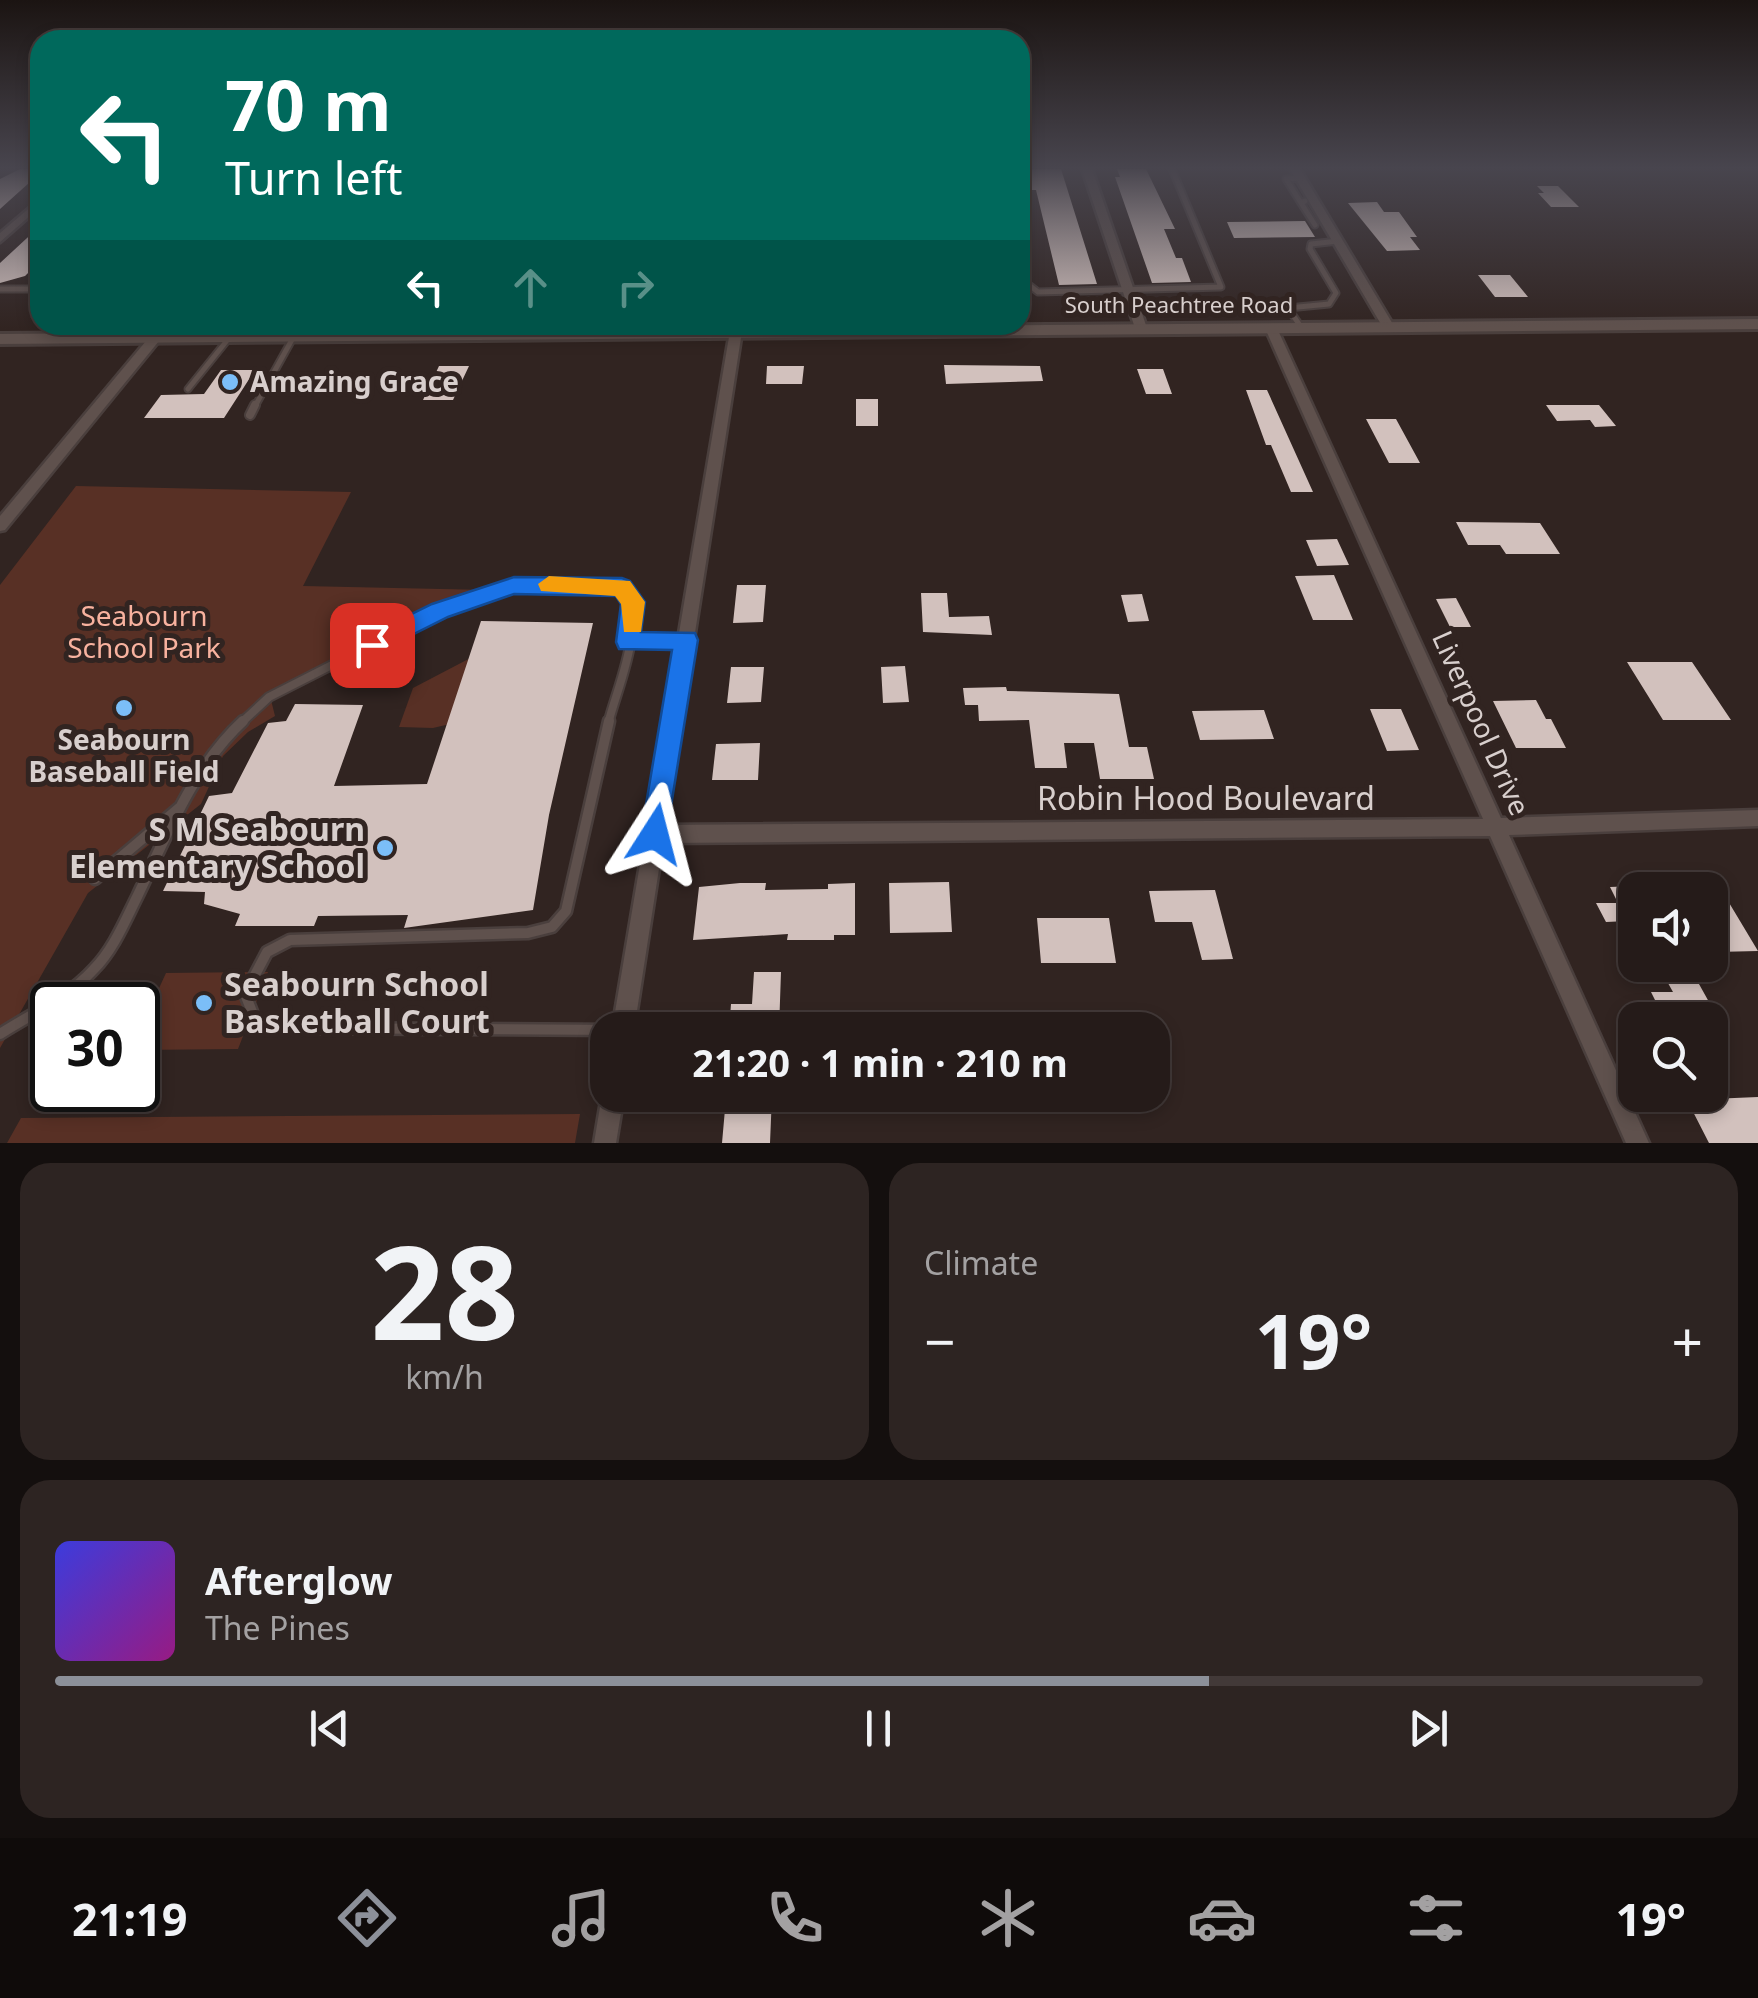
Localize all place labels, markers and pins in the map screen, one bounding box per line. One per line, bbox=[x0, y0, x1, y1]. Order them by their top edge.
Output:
place label: Amazing Grace bbox=[250, 362, 459, 400]
marker: Amazing Grace bbox=[219, 371, 241, 393]
pin bbox=[330, 603, 415, 688]
marker: Seabourn Baseball Field bbox=[113, 697, 135, 719]
place label: Seabourn Baseball Field bbox=[28, 720, 220, 790]
place label: S M Seabourn Elementary School bbox=[69, 807, 365, 887]
marker: S M Seabourn Elementary School bbox=[374, 837, 396, 859]
place label: Seabourn School Basketball Court bbox=[224, 962, 490, 1042]
marker: Seabourn School Basketball Court bbox=[193, 992, 215, 1014]

